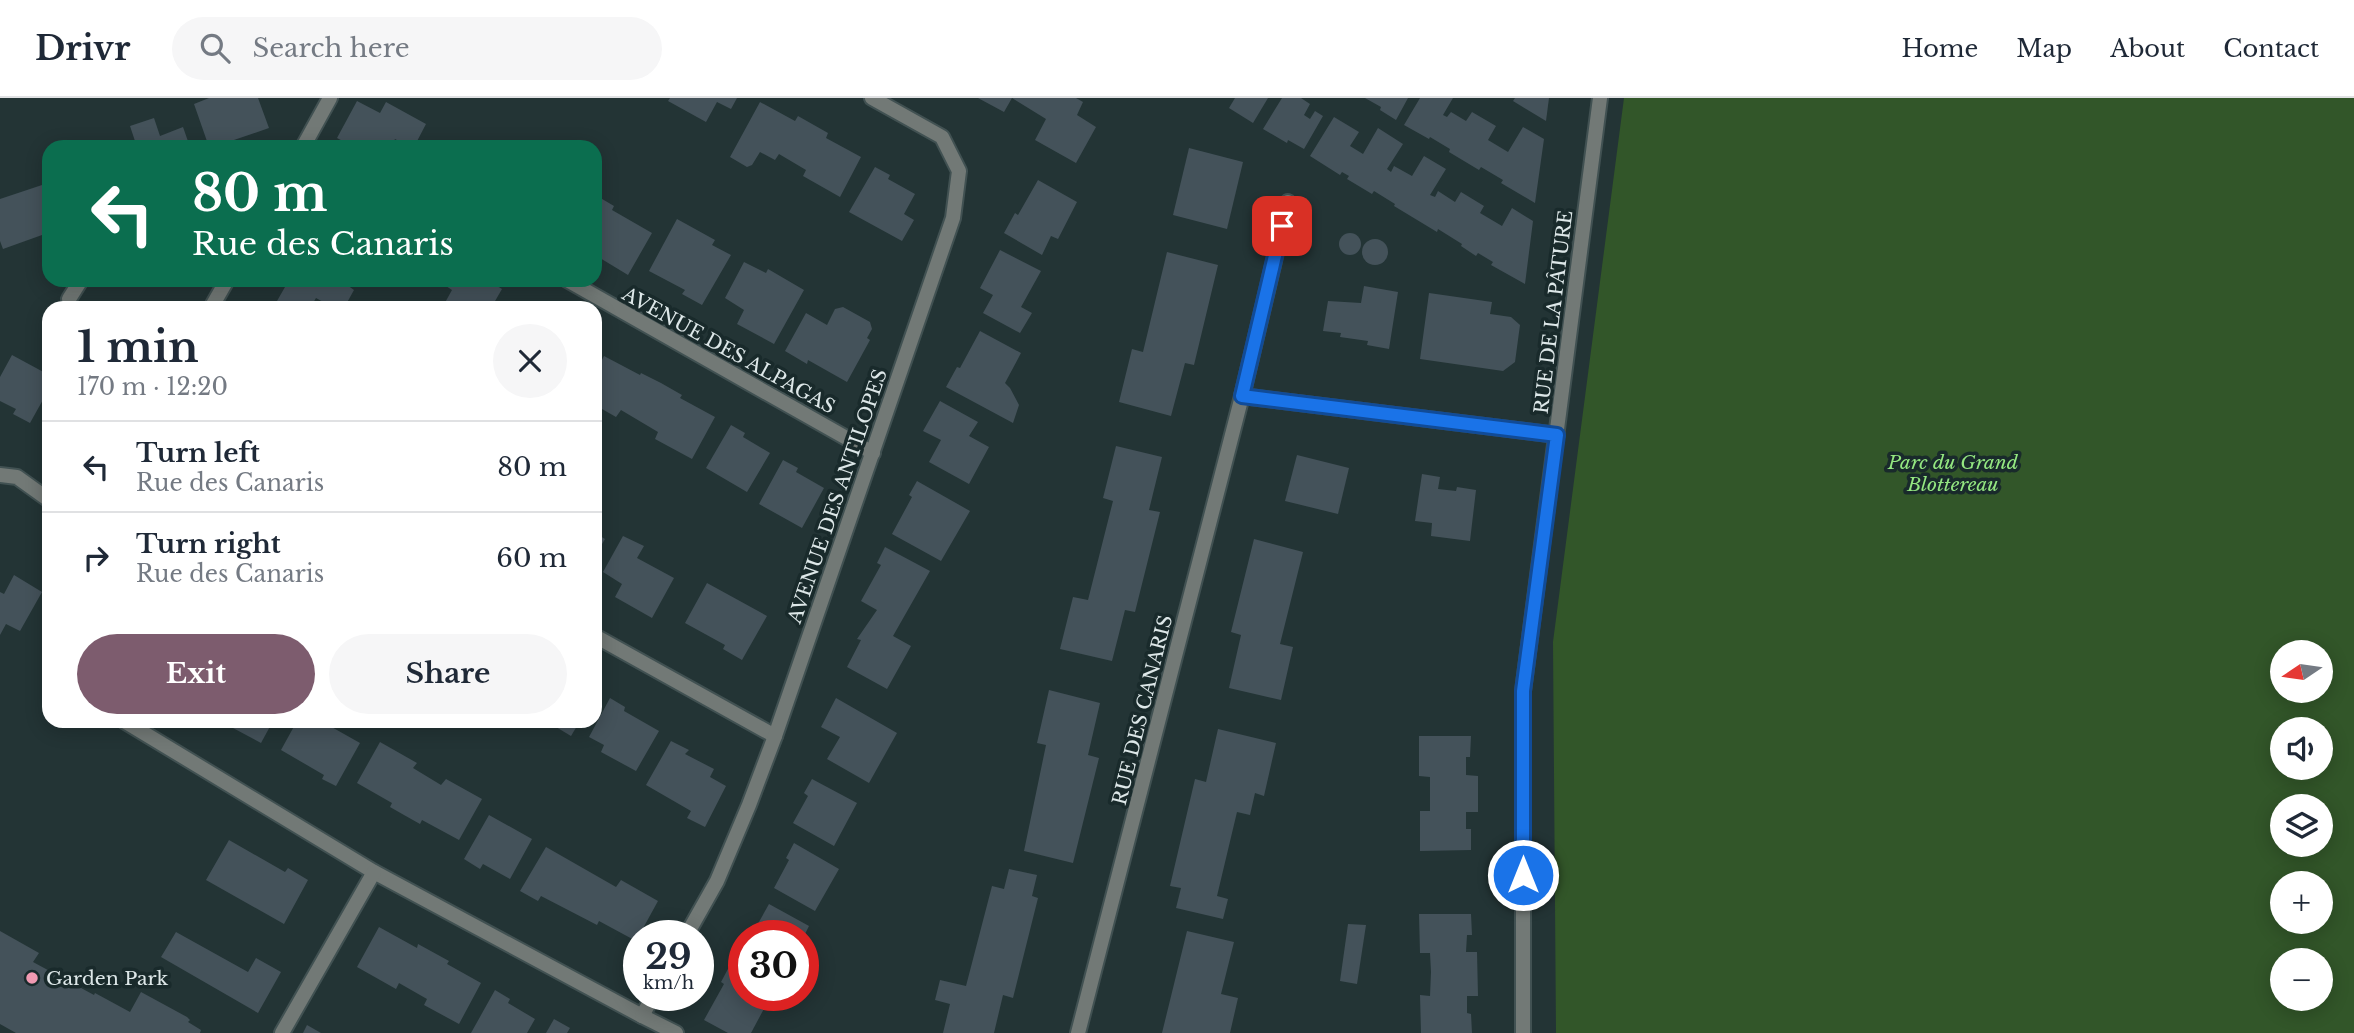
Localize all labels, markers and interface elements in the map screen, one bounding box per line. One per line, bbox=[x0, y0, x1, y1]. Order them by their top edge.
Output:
search box bbox=[172, 17, 662, 80]
text: Drivr bbox=[35, 28, 130, 69]
icon: search bbox=[196, 29, 234, 67]
text: Search here bbox=[252, 32, 410, 64]
text: Home bbox=[1902, 34, 1978, 63]
text: Map bbox=[2016, 34, 2072, 63]
text: About bbox=[2110, 34, 2185, 63]
text: Contact bbox=[2223, 34, 2319, 63]
text: 80 m bbox=[192, 163, 327, 224]
icon: left bbox=[77, 168, 168, 259]
pin bbox=[1252, 196, 1312, 256]
icon: arrive bbox=[1263, 207, 1301, 245]
street label: RUE DE LA PÂTURE bbox=[1530, 209, 1577, 415]
text: Rue des Canaris bbox=[192, 224, 454, 264]
street label: AVENUE DES ALPAGAS bbox=[617, 282, 839, 419]
text: 1 min bbox=[77, 321, 199, 373]
button: close bbox=[493, 324, 567, 398]
street label: AVENUE DES ANTILOPES bbox=[783, 366, 892, 627]
text: 170 m · 12:20 bbox=[77, 373, 228, 401]
text: Turn left bbox=[136, 437, 260, 469]
icon: left bbox=[77, 448, 115, 486]
text: 80 m bbox=[497, 451, 567, 483]
park label: Parc du Grand Blottereau bbox=[1887, 451, 2019, 496]
text: Rue des Canaris bbox=[136, 469, 324, 497]
text: Turn right bbox=[136, 528, 281, 560]
icon: right bbox=[77, 539, 115, 577]
text: 60 m bbox=[496, 542, 567, 574]
text: Rue des Canaris bbox=[136, 560, 324, 588]
street label: RUE DES CANARIS bbox=[1108, 613, 1177, 807]
button: Exit bbox=[77, 634, 315, 714]
button: Share bbox=[329, 634, 567, 714]
north arrow bbox=[2270, 640, 2333, 704]
map controls bbox=[2270, 640, 2333, 1011]
button: sound bbox=[2270, 717, 2333, 780]
button: layers bbox=[2270, 794, 2333, 857]
position arrow bbox=[1486, 838, 1560, 912]
button: + bbox=[2270, 871, 2333, 934]
speed limit sign: 30 bbox=[728, 920, 819, 1011]
text: 29 bbox=[645, 935, 692, 978]
button: − bbox=[2270, 948, 2333, 1011]
place label: Garden Park bbox=[46, 967, 169, 990]
marker: Garden Park bbox=[24, 970, 40, 986]
text: km/h bbox=[643, 972, 694, 994]

